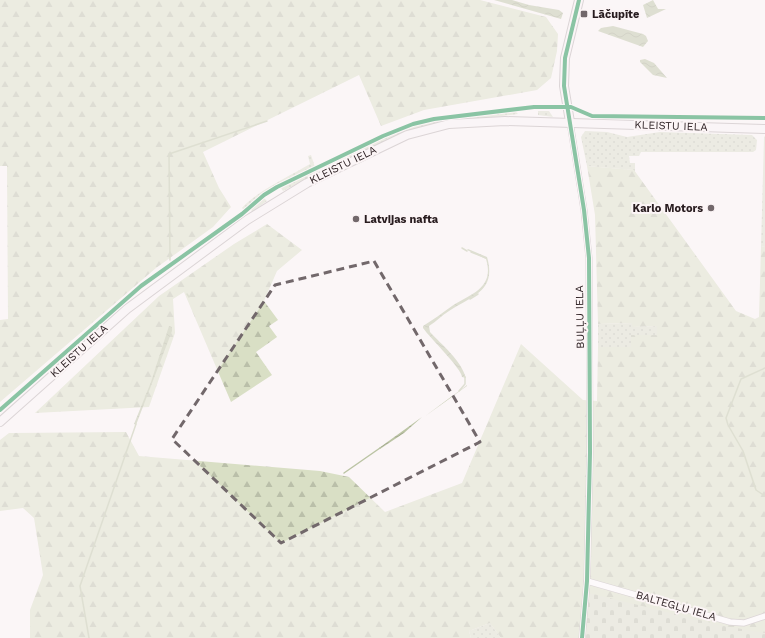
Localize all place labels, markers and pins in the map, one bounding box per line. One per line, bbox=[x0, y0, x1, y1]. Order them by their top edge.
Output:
place label: Lāčupīte bbox=[592, 8, 639, 21]
marker: Lāčupīte bbox=[579, 9, 589, 19]
place label: Karlo Motors bbox=[633, 202, 703, 215]
marker: Karlo Motors bbox=[706, 203, 716, 213]
place label: Latvijas nafta bbox=[364, 213, 439, 226]
marker: Latvijas nafta bbox=[351, 214, 361, 224]

